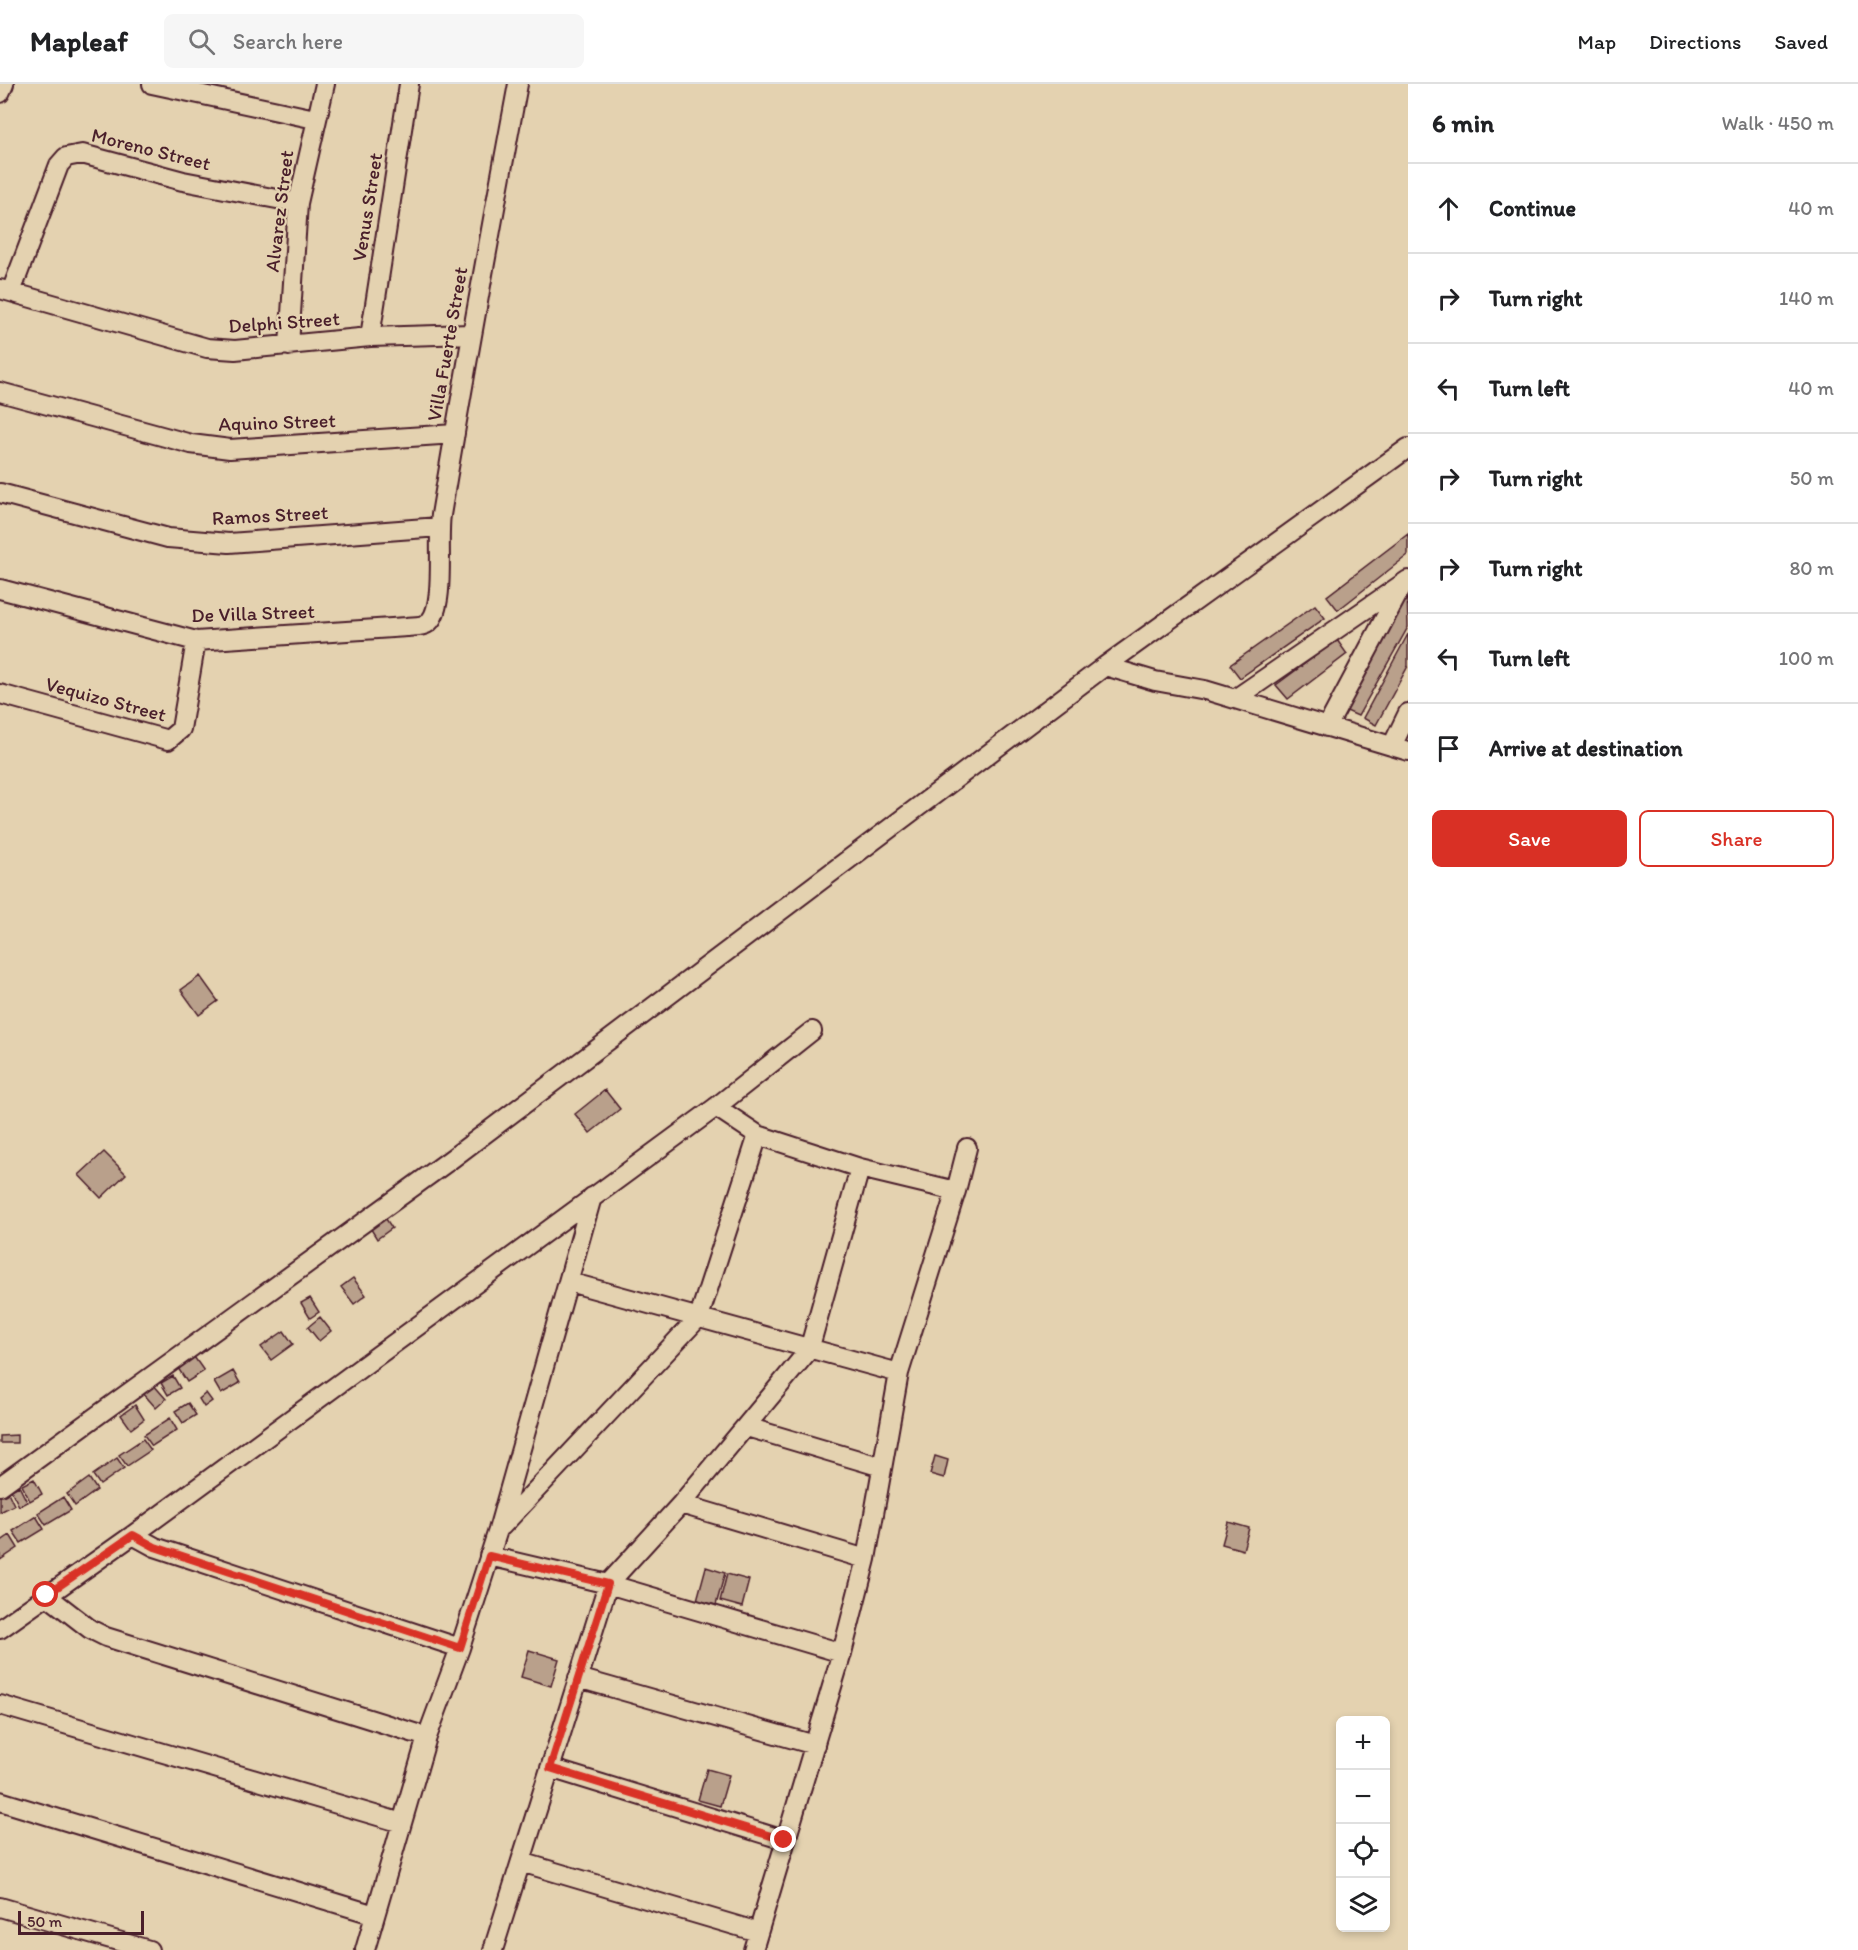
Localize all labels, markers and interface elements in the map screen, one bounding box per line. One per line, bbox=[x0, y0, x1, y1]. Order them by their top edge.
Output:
search box bbox=[164, 14, 584, 68]
text: Mapleaf bbox=[30, 24, 128, 58]
icon: search bbox=[185, 25, 218, 58]
text: Search here bbox=[233, 28, 343, 55]
text: Map bbox=[1578, 29, 1616, 54]
text: Directions bbox=[1649, 29, 1741, 54]
text: Saved bbox=[1774, 29, 1828, 54]
text: 6 min bbox=[1432, 107, 1494, 139]
text: Walk · 450 m bbox=[1721, 111, 1834, 135]
street label: Moreno Street bbox=[89, 123, 214, 176]
street label: Alvarez Street bbox=[260, 149, 298, 273]
street label: Venus Street bbox=[347, 151, 387, 263]
icon: ahead bbox=[1432, 192, 1465, 225]
text: Continue bbox=[1489, 195, 1576, 222]
text: 40 m bbox=[1788, 196, 1834, 220]
street label: Villa Fuerte Street bbox=[422, 265, 472, 423]
icon: right bbox=[1432, 282, 1465, 315]
text: Turn right bbox=[1489, 285, 1583, 312]
text: 140 m bbox=[1779, 286, 1834, 310]
street label: Delphi Street bbox=[228, 306, 340, 338]
icon: left bbox=[1432, 372, 1465, 405]
text: Turn left bbox=[1489, 375, 1570, 402]
text: 40 m bbox=[1788, 376, 1834, 400]
street label: Aquino Street bbox=[218, 408, 337, 436]
icon: right bbox=[1432, 462, 1465, 495]
text: Turn right bbox=[1489, 465, 1583, 492]
text: 50 m bbox=[1790, 466, 1834, 490]
street label: Ramos Street bbox=[211, 500, 329, 530]
icon: right bbox=[1432, 552, 1465, 585]
text: Turn right bbox=[1489, 555, 1583, 582]
text: 80 m bbox=[1789, 556, 1834, 580]
street label: De Villa Street bbox=[191, 599, 316, 627]
icon: left bbox=[1432, 642, 1465, 675]
text: Turn left bbox=[1489, 645, 1570, 672]
text: 100 m bbox=[1779, 646, 1834, 670]
street label: Vequizo Street bbox=[43, 671, 169, 727]
icon: arrive bbox=[1432, 732, 1465, 765]
text: Arrive at destination bbox=[1489, 735, 1683, 762]
button: Save bbox=[1432, 810, 1627, 867]
button: Share bbox=[1639, 810, 1834, 867]
route start bbox=[32, 1581, 58, 1607]
map controls bbox=[1336, 1716, 1390, 1932]
button: + bbox=[1336, 1716, 1390, 1770]
button: − bbox=[1336, 1770, 1390, 1824]
button: locate bbox=[1336, 1824, 1390, 1878]
route end bbox=[770, 1826, 796, 1852]
button: layers bbox=[1336, 1878, 1390, 1932]
scale bar bbox=[18, 1908, 144, 1936]
text: 50 m bbox=[27, 1912, 62, 1931]

